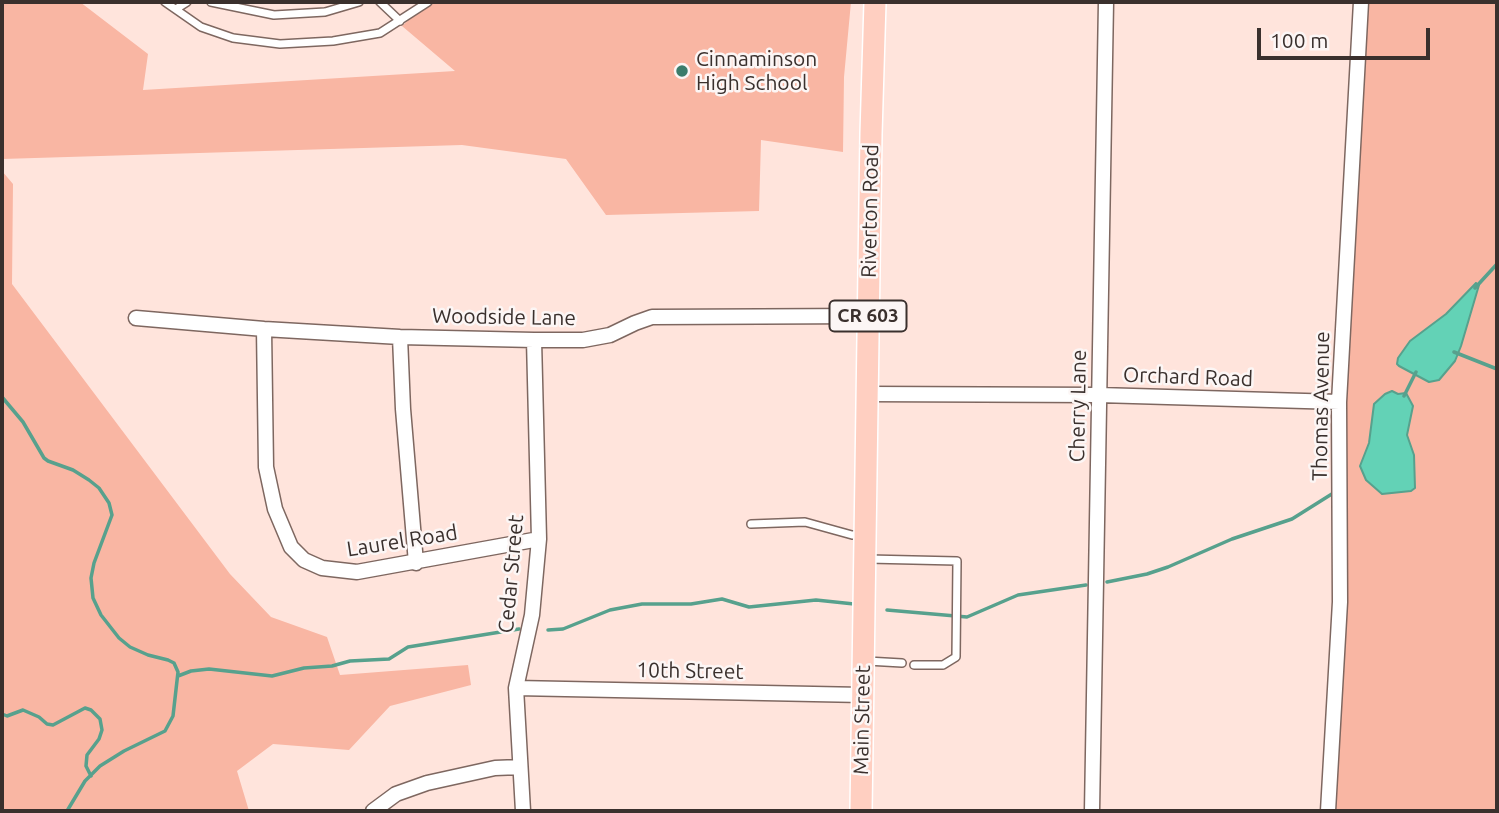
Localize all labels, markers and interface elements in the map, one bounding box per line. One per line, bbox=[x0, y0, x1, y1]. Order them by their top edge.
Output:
scale bar bbox=[1261, 14, 1434, 58]
text: 100 m bbox=[1270, 28, 1328, 52]
place label: Cinnaminson High School bbox=[696, 46, 817, 96]
marker: Cinnaminson High School bbox=[674, 63, 690, 79]
street label: Riverton Road bbox=[856, 144, 884, 278]
road number: CR 603 bbox=[830, 300, 906, 332]
street label: Woodside Lane bbox=[432, 303, 576, 331]
street label: Thomas Avenue bbox=[1307, 331, 1335, 481]
street label: Cherry Lane bbox=[1064, 349, 1092, 463]
street label: Orchard Road bbox=[1122, 362, 1254, 392]
street label: Cedar Street bbox=[493, 514, 529, 634]
street label: Laurel Road bbox=[345, 520, 459, 562]
street label: 10th Street bbox=[636, 657, 744, 685]
street label: Main Street bbox=[848, 665, 876, 775]

